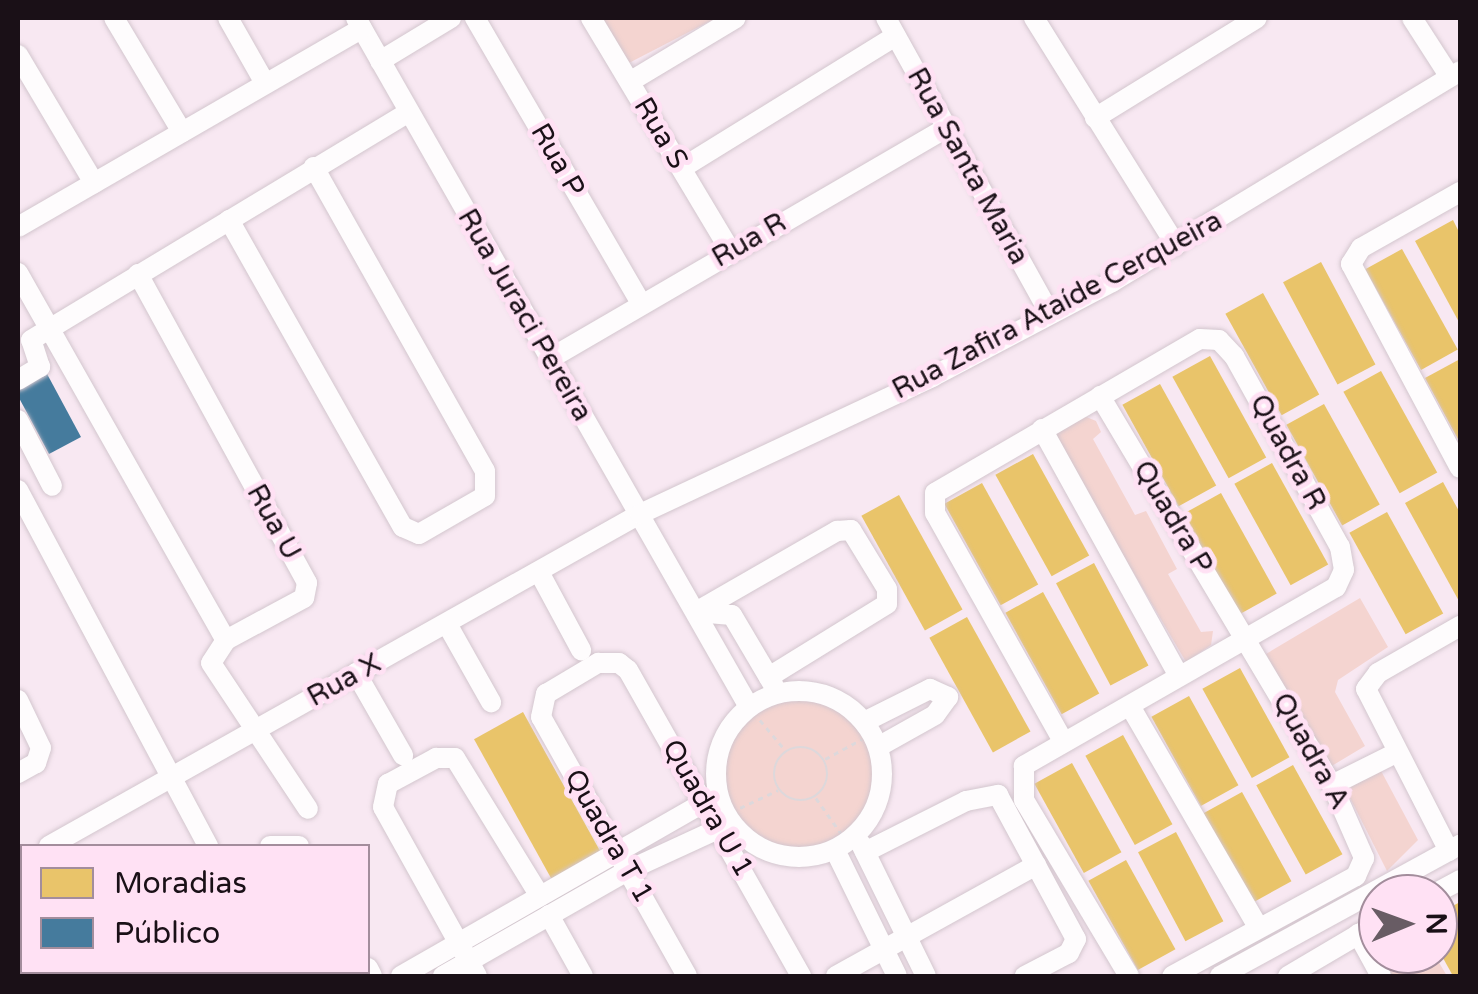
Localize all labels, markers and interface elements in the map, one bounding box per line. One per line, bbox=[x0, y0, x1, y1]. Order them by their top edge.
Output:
street label: Rua Santa Maria bbox=[900, 62, 1036, 270]
street label: Rua S bbox=[627, 91, 695, 175]
street label: Rua P bbox=[524, 117, 592, 203]
street label: Rua Juraci Pereira bbox=[451, 203, 599, 427]
street label: Rua Zafira Ataíde Cerqueira bbox=[886, 204, 1228, 406]
street label: Rua R bbox=[706, 205, 792, 275]
street label: Quadra R bbox=[1243, 388, 1333, 516]
street label: Quadra P bbox=[1126, 455, 1220, 579]
street label: Rua U bbox=[240, 478, 308, 566]
street label: Rua X bbox=[301, 646, 387, 714]
street label: Quadra A bbox=[1265, 687, 1357, 815]
street label: Quadra U 1 bbox=[655, 733, 761, 883]
street label: Quadra T 1 bbox=[557, 763, 661, 909]
legend bbox=[20, 844, 370, 974]
text: Moradias bbox=[114, 865, 247, 902]
north arrow bbox=[1358, 874, 1458, 974]
text: N bbox=[1419, 912, 1453, 935]
text: Público bbox=[114, 915, 220, 952]

